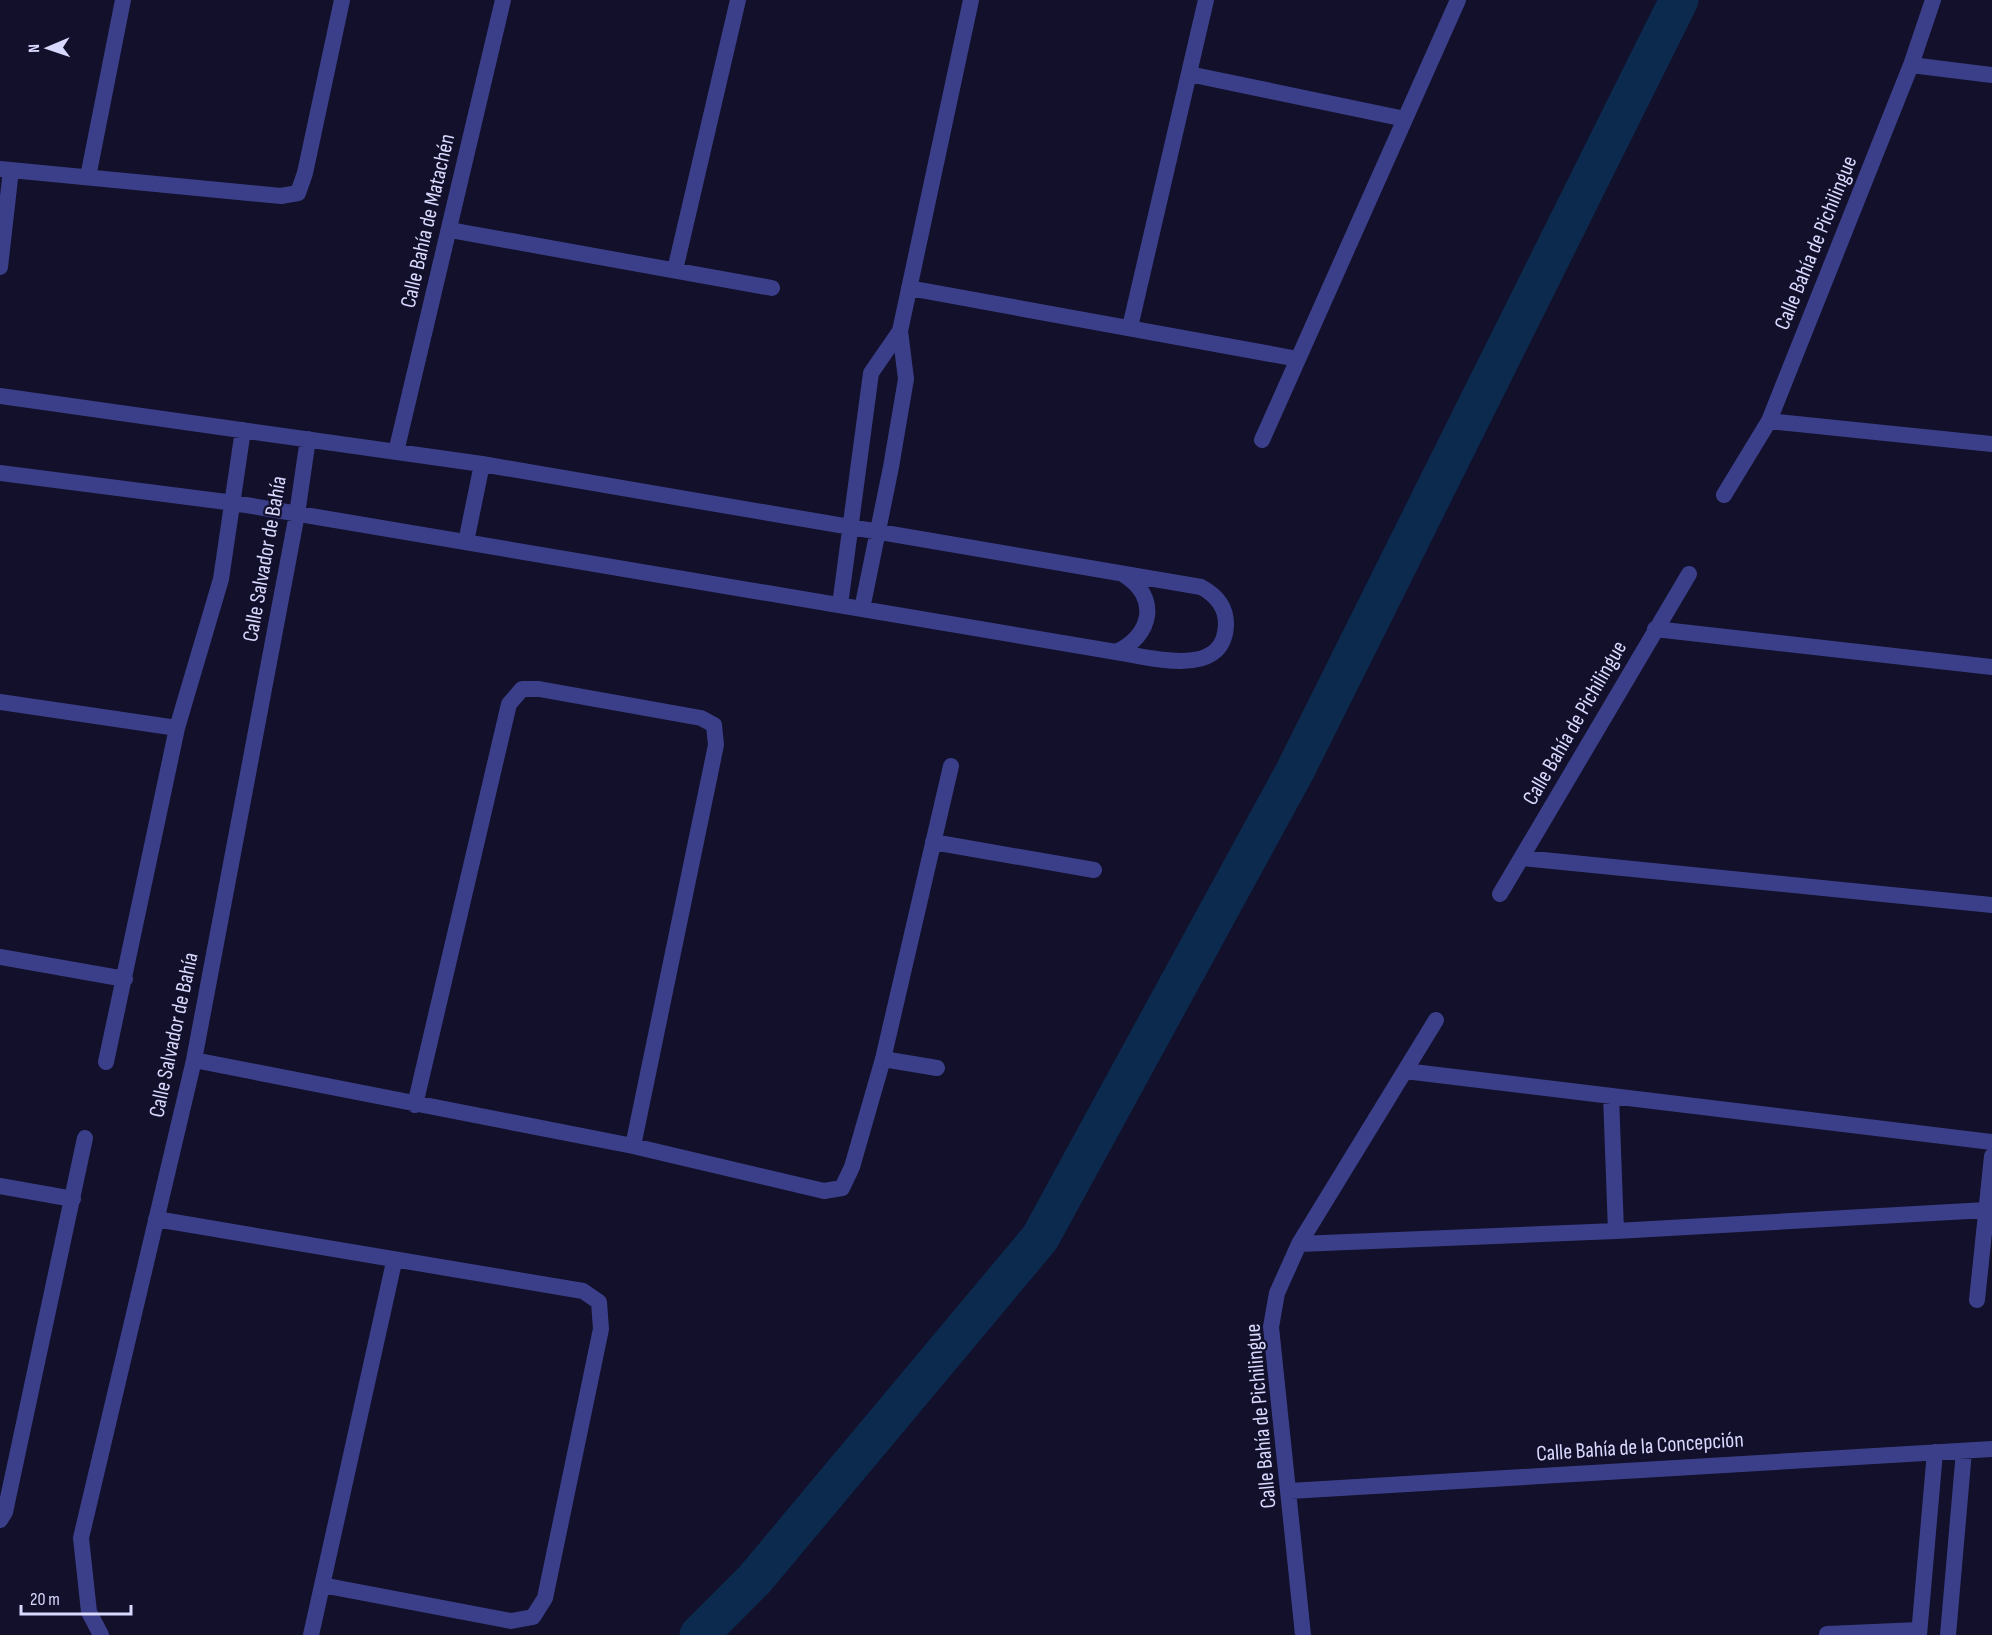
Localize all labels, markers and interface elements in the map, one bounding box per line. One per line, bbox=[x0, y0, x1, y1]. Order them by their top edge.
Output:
north arrow bbox=[18, 18, 78, 78]
text: N bbox=[25, 44, 44, 53]
street label: Calle Bahía de Matachén bbox=[395, 131, 461, 311]
street label: Calle Bahía de Pichilingue bbox=[1769, 152, 1863, 334]
street label: Calle Salvador de Bahía bbox=[237, 474, 293, 644]
street label: Calle Bahía de Pichilingue bbox=[1517, 636, 1633, 810]
street label: Calle Salvador de Bahía bbox=[143, 950, 205, 1120]
street label: Calle Bahía de Pichilingue bbox=[1239, 1323, 1283, 1509]
street label: Calle Bahía de la Concepción bbox=[1535, 1426, 1745, 1468]
scale bar bbox=[21, 1578, 130, 1616]
text: 20 m bbox=[30, 1589, 60, 1610]

